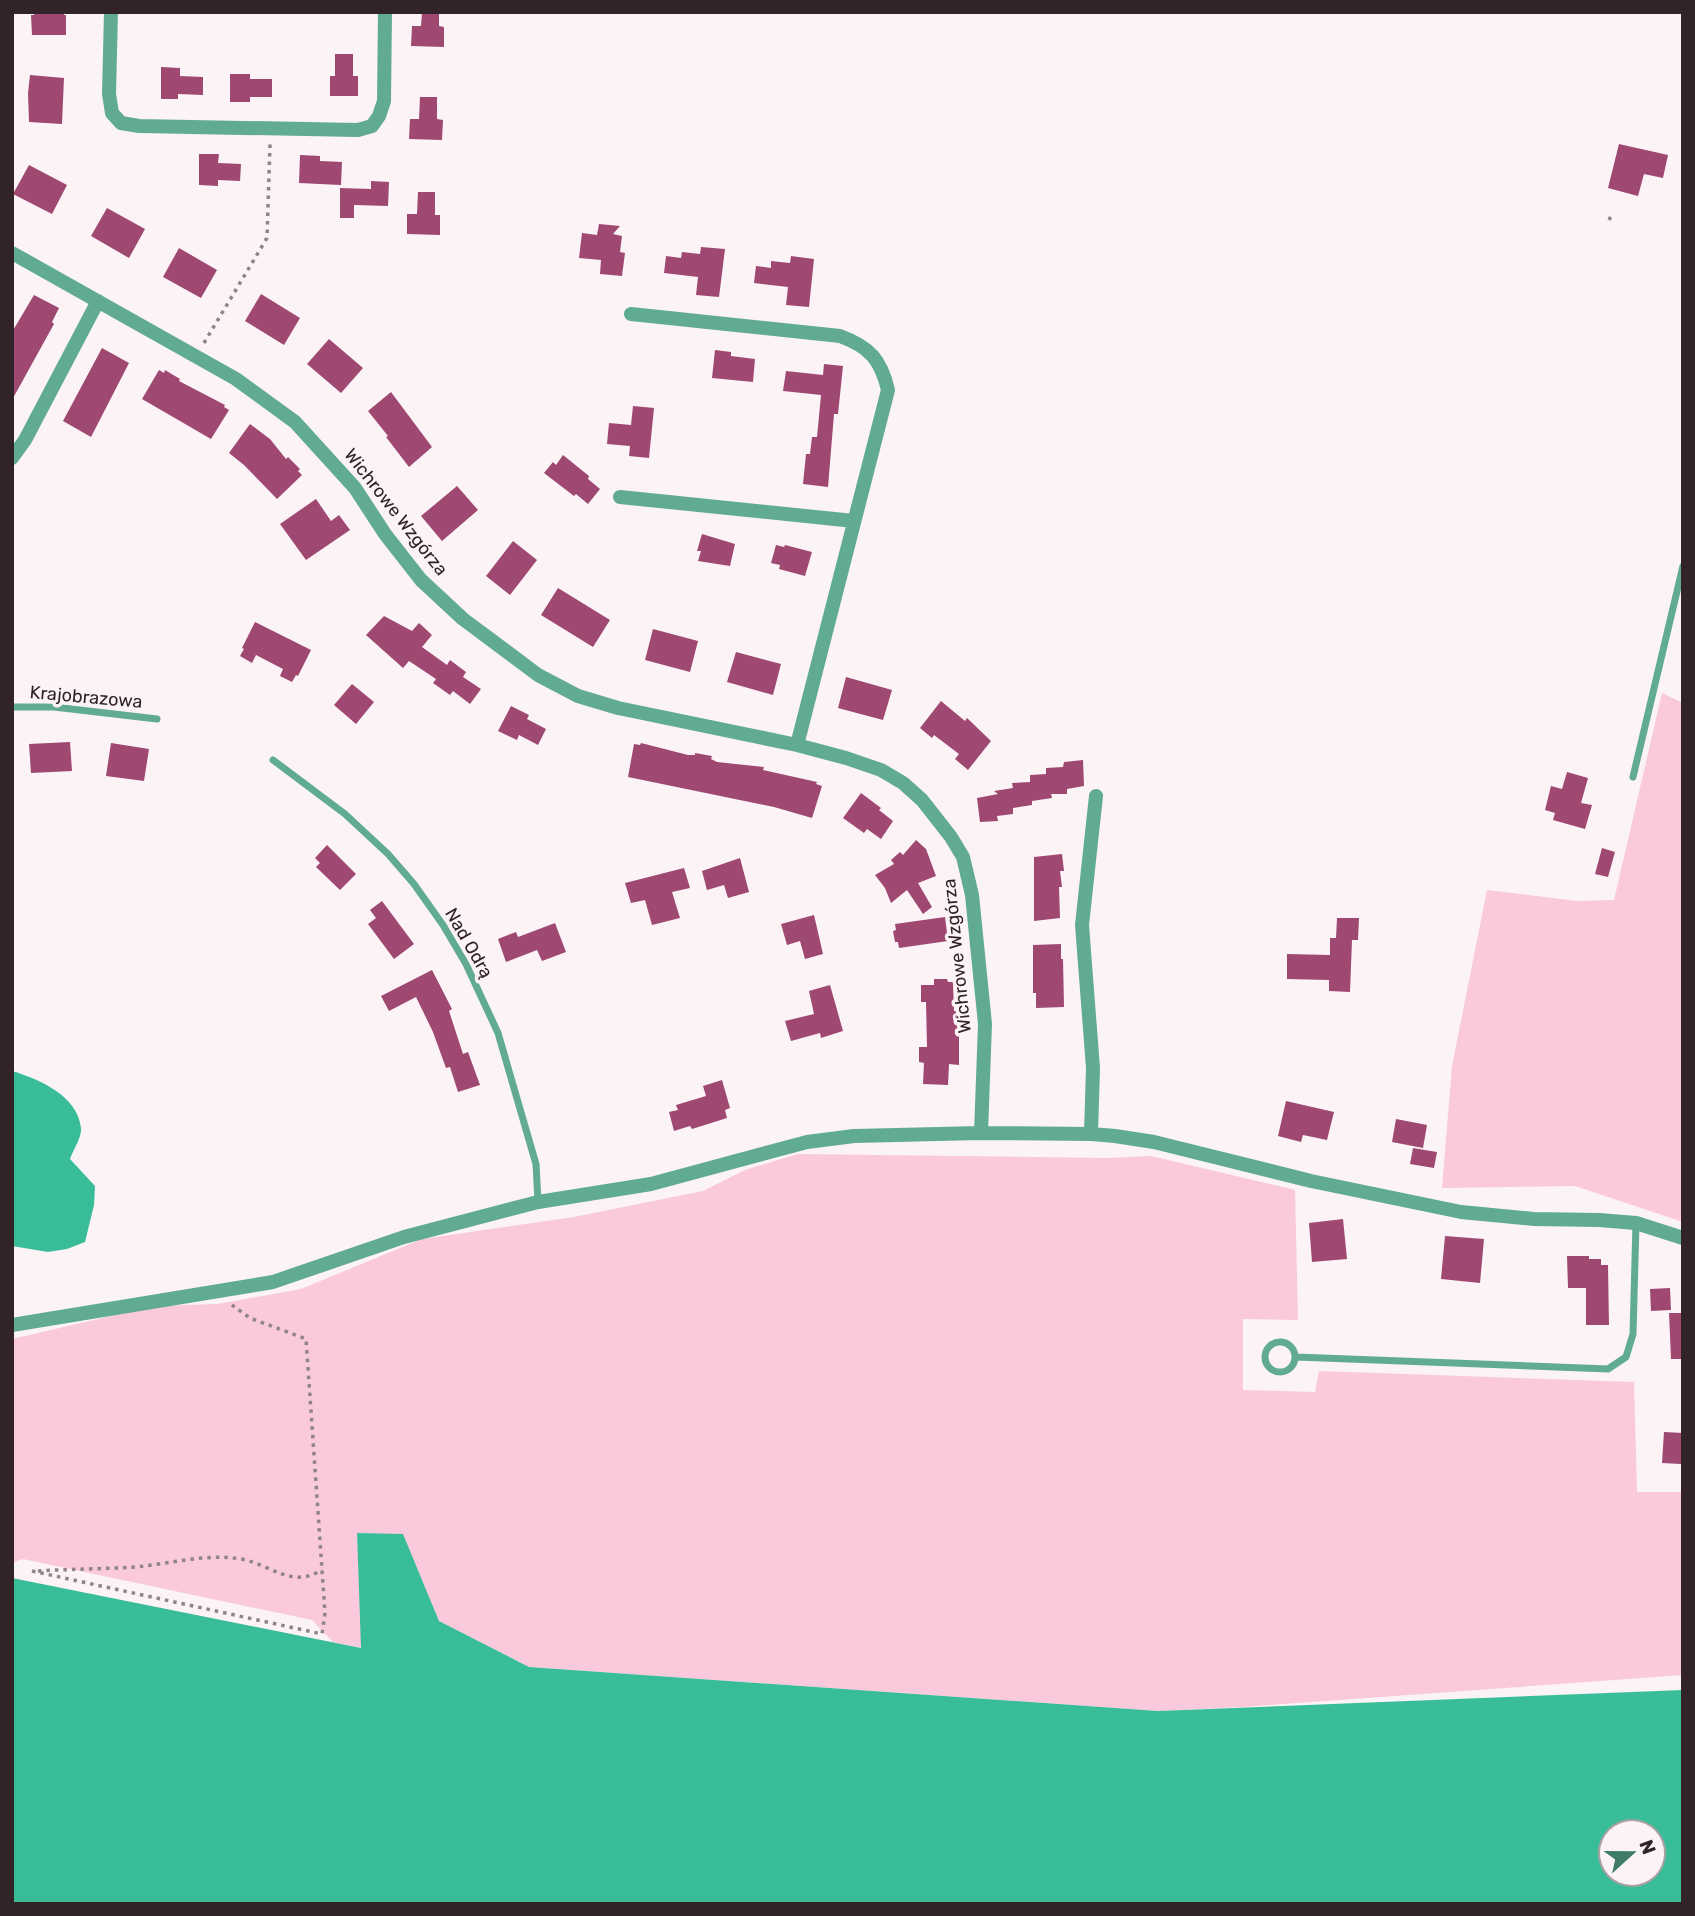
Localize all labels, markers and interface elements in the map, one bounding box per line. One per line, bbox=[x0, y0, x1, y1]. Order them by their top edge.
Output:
street label: Wichrowe Wzgórza bbox=[340, 444, 452, 580]
street label: Krajobrazowa bbox=[29, 681, 143, 713]
street label: Wichrowe Wzgórza bbox=[938, 878, 976, 1034]
street label: Nad Odrą bbox=[440, 904, 498, 982]
north arrow bbox=[1597, 1818, 1667, 1888]
text: N bbox=[1634, 1837, 1661, 1858]

